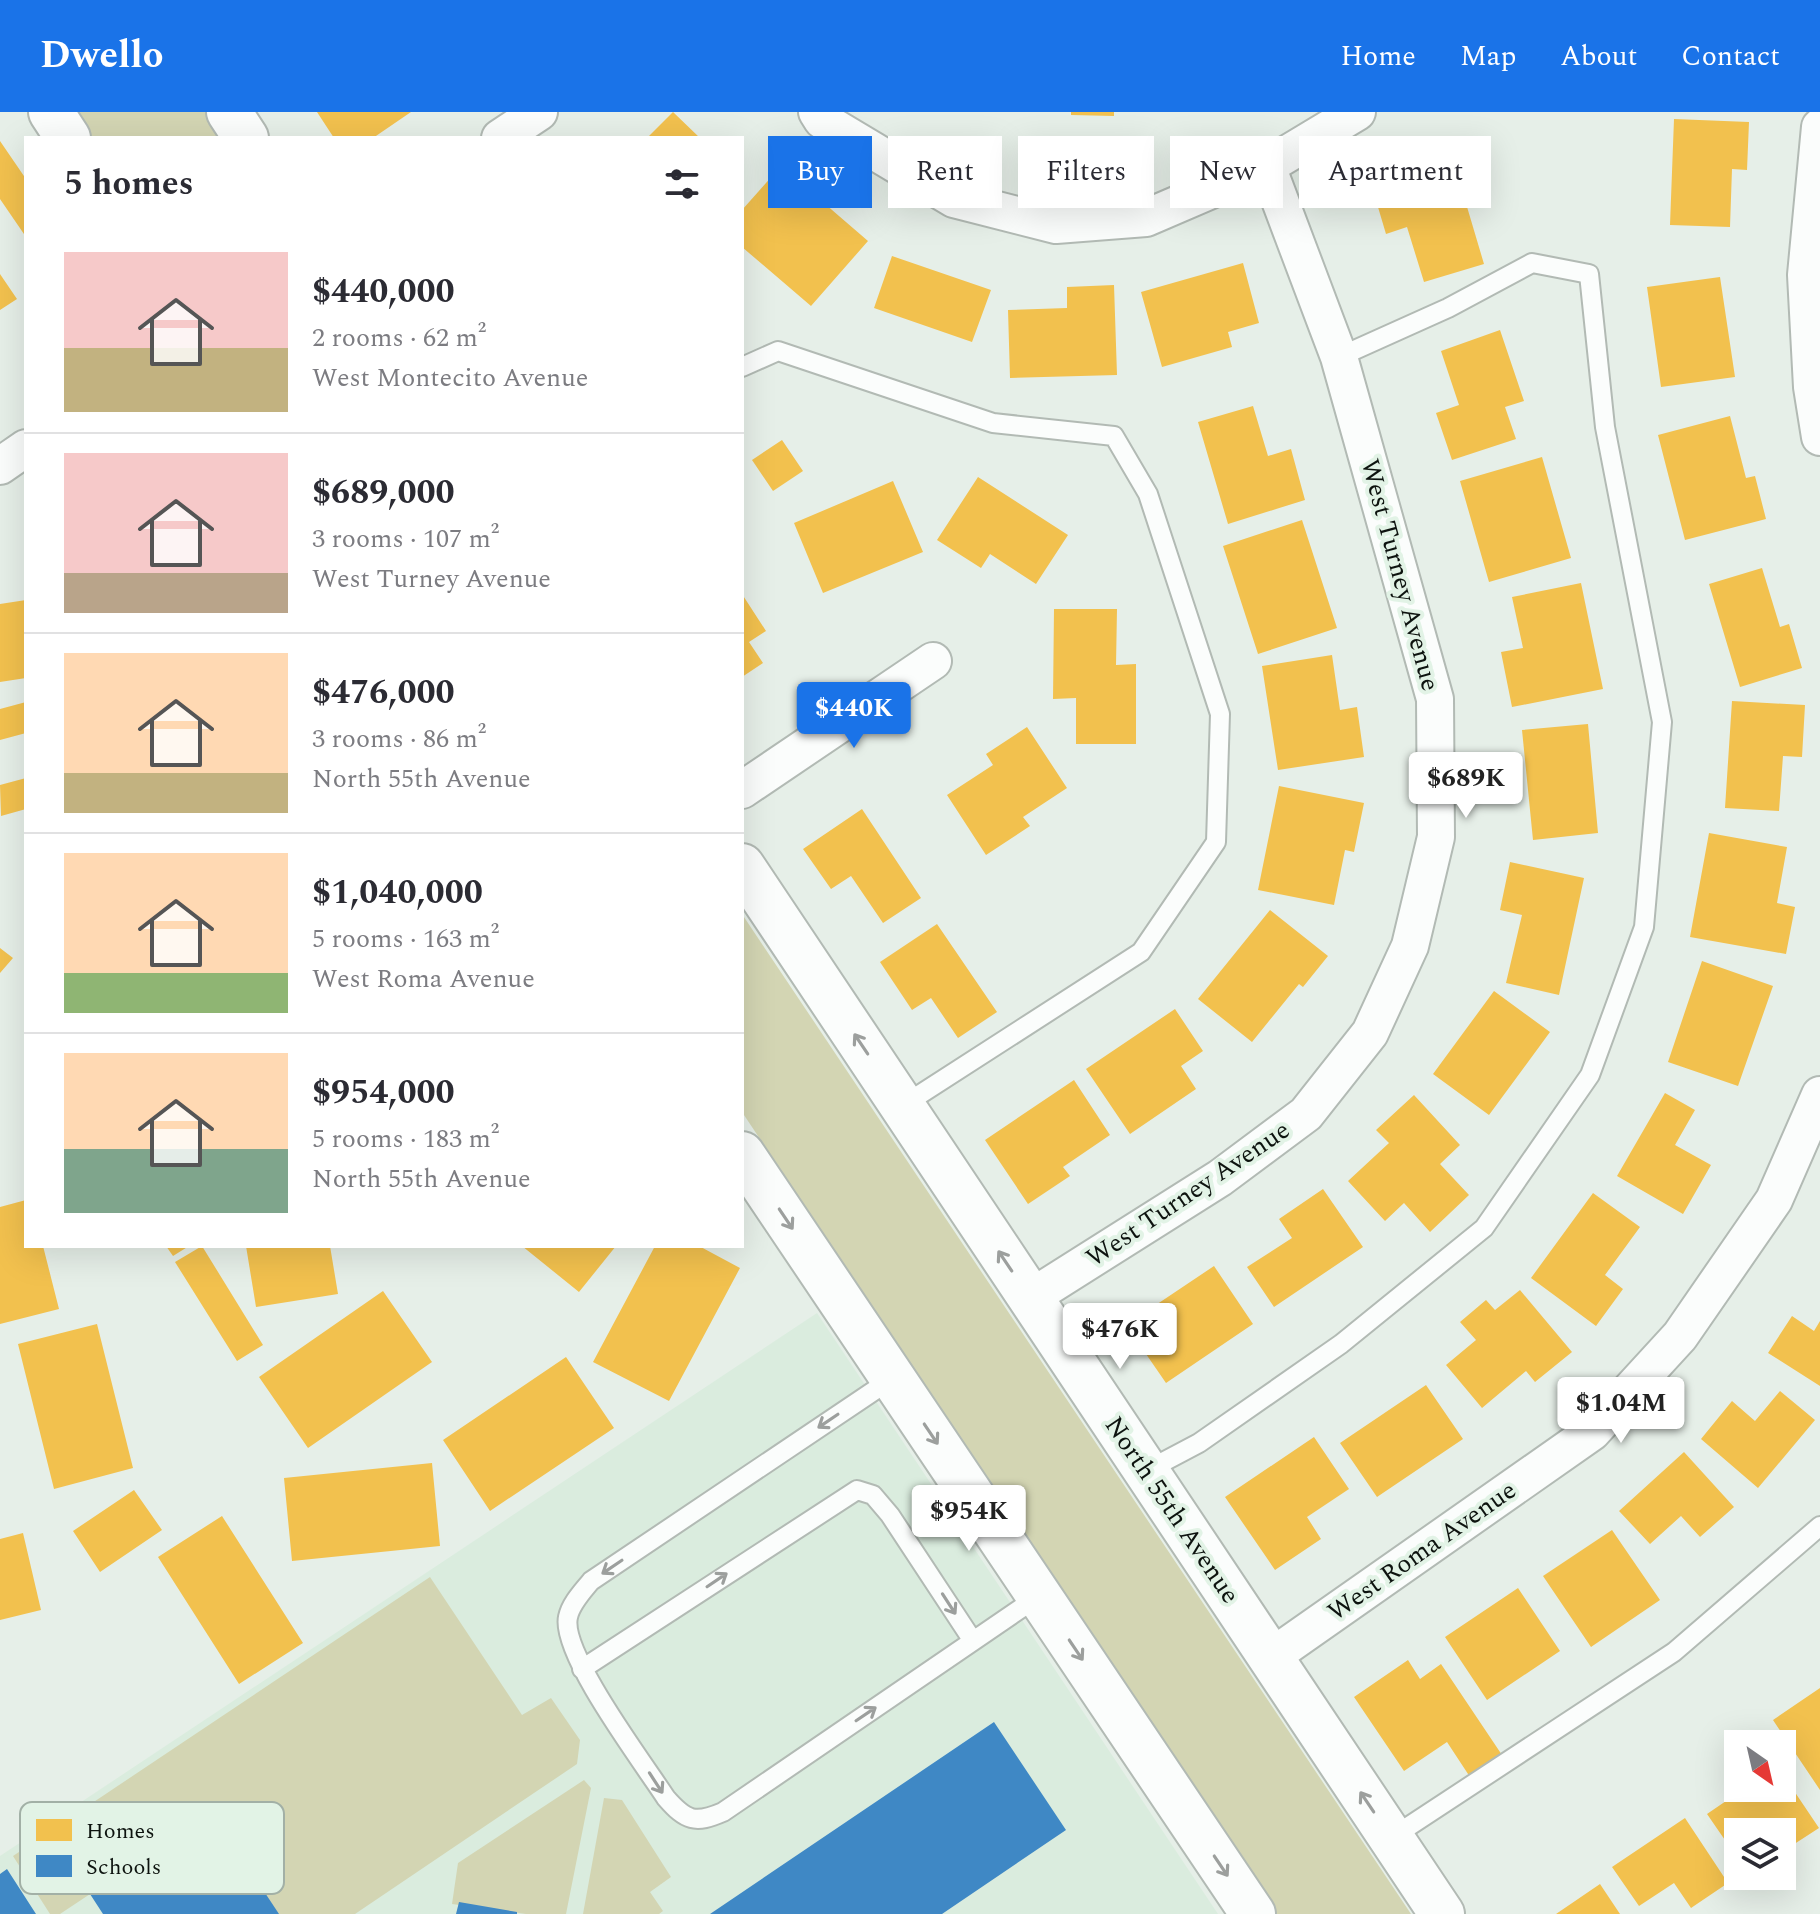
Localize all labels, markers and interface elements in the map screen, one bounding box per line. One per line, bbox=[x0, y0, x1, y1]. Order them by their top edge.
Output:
text: Dwello bbox=[40, 27, 164, 85]
text: Home bbox=[1340, 35, 1416, 78]
text: Map bbox=[1460, 35, 1516, 78]
text: About bbox=[1560, 35, 1637, 78]
text: Contact bbox=[1681, 35, 1780, 78]
chip: Buy bbox=[768, 136, 872, 208]
chip: Rent bbox=[888, 136, 1002, 208]
chip: Filters bbox=[1018, 136, 1154, 208]
chip: New bbox=[1170, 136, 1283, 208]
chip: Apartment bbox=[1299, 136, 1491, 208]
text: 5 homes bbox=[64, 158, 194, 210]
icon: filters bbox=[660, 162, 704, 206]
text: $440,000 bbox=[312, 266, 455, 318]
icon: home bbox=[128, 284, 224, 380]
text: 2 rooms · 62 m² bbox=[312, 318, 486, 358]
text: West Montecito Avenue bbox=[312, 358, 588, 398]
street label: West Turney Avenue bbox=[1350, 454, 1450, 696]
text: $689,000 bbox=[312, 467, 455, 519]
icon: home bbox=[128, 485, 224, 581]
text: 3 rooms · 107 m² bbox=[312, 519, 499, 559]
text: West Turney Avenue bbox=[312, 559, 551, 599]
text: $476,000 bbox=[312, 667, 455, 719]
pin: $440K bbox=[798, 682, 910, 750]
icon: home bbox=[128, 685, 224, 781]
text: $440K bbox=[815, 688, 893, 728]
text: 3 rooms · 86 m² bbox=[312, 719, 486, 759]
pin: $689K bbox=[1410, 752, 1522, 820]
text: $689K bbox=[1427, 758, 1505, 798]
text: North 55th Avenue bbox=[312, 759, 531, 799]
text: $1,040,000 bbox=[312, 867, 483, 919]
icon: home bbox=[128, 885, 224, 981]
text: 5 rooms · 163 m² bbox=[312, 919, 499, 959]
text: West Roma Avenue bbox=[312, 959, 535, 999]
one-way arrow bbox=[852, 1034, 869, 1056]
text: $954,000 bbox=[312, 1067, 455, 1119]
icon: home bbox=[128, 1085, 224, 1181]
street label: West Turney Avenue bbox=[1078, 1111, 1298, 1277]
text: 5 rooms · 183 m² bbox=[312, 1119, 499, 1159]
text: North 55th Avenue bbox=[312, 1159, 531, 1199]
one-way arrow bbox=[777, 1207, 794, 1229]
one-way arrow bbox=[997, 1250, 1013, 1272]
pin: $476K bbox=[1064, 1303, 1176, 1371]
text: $476K bbox=[1081, 1309, 1159, 1349]
pin: $1.04M bbox=[1556, 1377, 1686, 1445]
text: $1.04M bbox=[1575, 1383, 1667, 1423]
street label: North 55th Avenue bbox=[1094, 1408, 1250, 1612]
one-way arrow bbox=[817, 1413, 839, 1429]
one-way arrow bbox=[923, 1423, 939, 1445]
street label: West Roma Avenue bbox=[1319, 1471, 1525, 1631]
pin: $954K bbox=[913, 1485, 1025, 1553]
text: $954K bbox=[930, 1491, 1008, 1531]
one-way arrow bbox=[602, 1558, 624, 1575]
one-way arrow bbox=[706, 1571, 728, 1588]
one-way arrow bbox=[940, 1593, 957, 1615]
one-way arrow bbox=[1068, 1639, 1084, 1661]
one-way arrow bbox=[855, 1706, 877, 1722]
north arrow bbox=[1724, 1730, 1796, 1802]
map controls bbox=[1724, 1730, 1796, 1890]
one-way arrow bbox=[648, 1771, 665, 1793]
one-way arrow bbox=[1359, 1792, 1376, 1814]
legend bbox=[20, 1802, 284, 1894]
text: Homes bbox=[86, 1815, 155, 1848]
button: layers bbox=[1724, 1818, 1796, 1890]
text: Schools bbox=[86, 1851, 161, 1884]
one-way arrow bbox=[1213, 1854, 1229, 1877]

